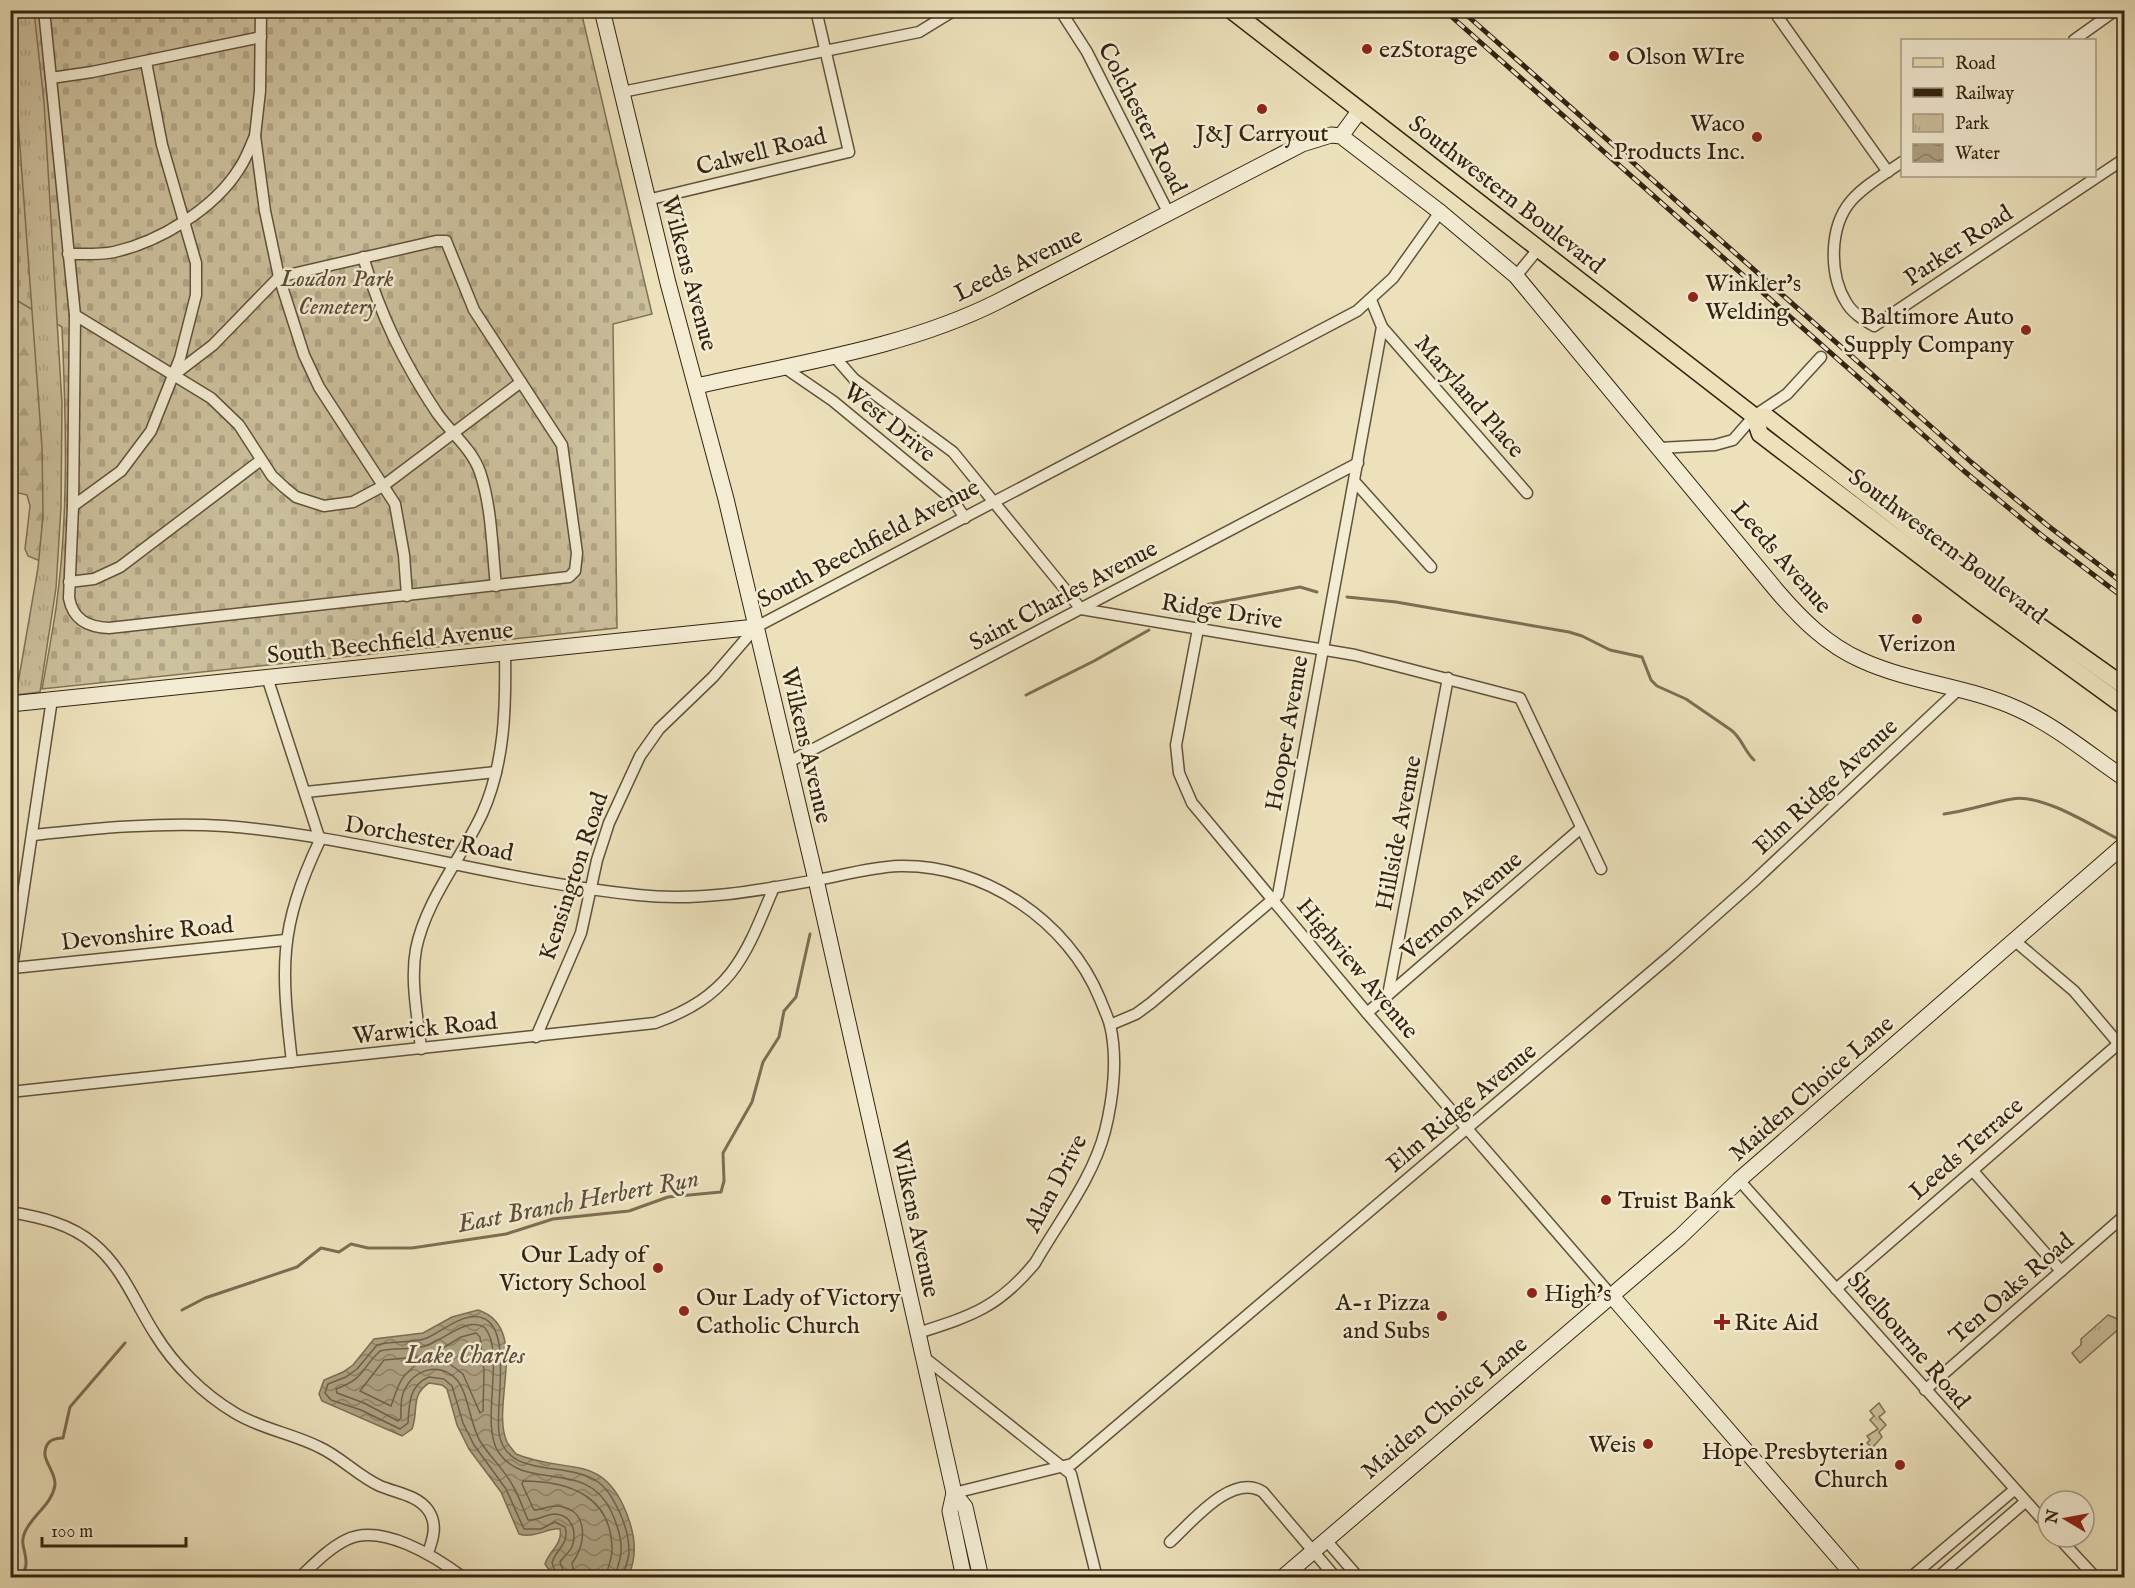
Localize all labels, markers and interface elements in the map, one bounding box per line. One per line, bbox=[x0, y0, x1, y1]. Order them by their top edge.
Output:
place label: ezStorage bbox=[1379, 35, 1478, 66]
street label: Colchester Road bbox=[1090, 37, 1193, 200]
legend bbox=[1901, 39, 2096, 177]
marker: ezStorage bbox=[1360, 42, 1374, 56]
place label: Olson WIre bbox=[1626, 42, 1745, 73]
marker: Olson WIre bbox=[1607, 49, 1621, 63]
text: Road bbox=[1955, 53, 1996, 76]
text: Railway bbox=[1955, 83, 2014, 106]
marker: J&J Carryout bbox=[1255, 102, 1269, 116]
street label: Southwestern Boulevard bbox=[1402, 109, 1611, 282]
place label: Waco Products Inc. bbox=[1613, 109, 1745, 168]
text: Park bbox=[1955, 113, 1990, 136]
place label: J&J Carryout bbox=[1193, 119, 1328, 150]
street label: Calwell Road bbox=[693, 121, 830, 184]
marker: Waco Products Inc. bbox=[1750, 130, 1764, 144]
text: Water bbox=[1955, 143, 2000, 166]
street label: Wilkens Avenue bbox=[653, 192, 724, 354]
street label: Parker Road bbox=[1898, 198, 2019, 294]
street label: Leeds Avenue bbox=[949, 221, 1088, 310]
park label: Loudon Park Cemetery bbox=[279, 264, 394, 323]
place label: Winkler's Welding bbox=[1705, 269, 1801, 328]
marker: Winkler's Welding bbox=[1686, 290, 1700, 304]
place label: Baltimore Auto Supply Company bbox=[1844, 302, 2014, 361]
marker: Baltimore Auto Supply Company bbox=[2019, 323, 2033, 337]
street label: Maryland Place bbox=[1407, 329, 1531, 465]
street label: West Drive bbox=[836, 376, 942, 470]
street label: Southwestern Boulevard bbox=[1842, 462, 2053, 632]
street label: South Beechfield Avenue bbox=[752, 472, 985, 616]
street label: Leeds Avenue bbox=[1724, 495, 1838, 621]
street label: Saint Charles Avenue bbox=[964, 534, 1163, 659]
street label: Ridge Drive bbox=[1159, 588, 1285, 637]
marker: Verizon bbox=[1910, 612, 1924, 626]
street label: South Beechfield Avenue bbox=[265, 615, 515, 672]
place label: Verizon bbox=[1877, 629, 1956, 660]
street label: Hooper Avenue bbox=[1259, 653, 1316, 814]
street label: Wilkens Avenue bbox=[773, 664, 839, 826]
street label: Elm Ridge Avenue bbox=[1747, 712, 1905, 862]
street label: Hillside Avenue bbox=[1369, 753, 1430, 913]
street label: Kensington Road bbox=[533, 788, 616, 965]
street label: Dorchester Road bbox=[342, 809, 516, 870]
street label: Vernon Avenue bbox=[1394, 845, 1529, 968]
street label: Highview Avenue bbox=[1289, 892, 1425, 1046]
street label: Devonshire Road bbox=[59, 910, 235, 959]
street label: Warwick Road bbox=[351, 1006, 499, 1053]
street label: Maiden Choice Lane bbox=[1723, 1009, 1901, 1169]
street label: Elm Ridge Avenue bbox=[1380, 1036, 1543, 1180]
street label: Leeds Terrace bbox=[1903, 1091, 2031, 1207]
street label: Alan Drive bbox=[1017, 1129, 1095, 1239]
street label: Wilkens Avenue bbox=[883, 1138, 946, 1300]
water label: East Branch Herbert Run bbox=[454, 1162, 702, 1241]
place label: Truist Bank bbox=[1618, 1186, 1735, 1217]
marker: Truist Bank bbox=[1599, 1193, 1613, 1207]
street label: Ten Oaks Road bbox=[1943, 1226, 2081, 1352]
place label: Our Lady of Victory School bbox=[498, 1240, 650, 1299]
marker: Our Lady of Victory School bbox=[651, 1261, 665, 1275]
street label: Shelbourne Road bbox=[1839, 1266, 1976, 1417]
place label: High's bbox=[1544, 1279, 1612, 1310]
place label: Our Lady of Victory Catholic Church bbox=[696, 1283, 901, 1342]
marker: High's bbox=[1525, 1286, 1539, 1300]
place label: A-1 Pizza and Subs bbox=[1335, 1288, 1431, 1347]
marker: Our Lady of Victory Catholic Church bbox=[677, 1304, 691, 1318]
place label: Rite Aid bbox=[1734, 1308, 1819, 1339]
marker: A-1 Pizza and Subs bbox=[1435, 1309, 1449, 1323]
marker: Rite Aid bbox=[1715, 1315, 1729, 1329]
street label: Maiden Choice Lane bbox=[1355, 1329, 1535, 1487]
water label: Lake Charles bbox=[404, 1339, 525, 1372]
place label: Weis bbox=[1588, 1430, 1636, 1461]
marker: Weis bbox=[1641, 1437, 1655, 1451]
place label: Hope Presbyterian Church bbox=[1701, 1437, 1888, 1496]
marker: Hope Presbyterian Church bbox=[1893, 1458, 1907, 1472]
north arrow bbox=[2036, 1489, 2096, 1549]
text: N bbox=[2042, 1508, 2064, 1526]
scale bar bbox=[42, 1510, 186, 1548]
text: 100 m bbox=[51, 1521, 93, 1544]

